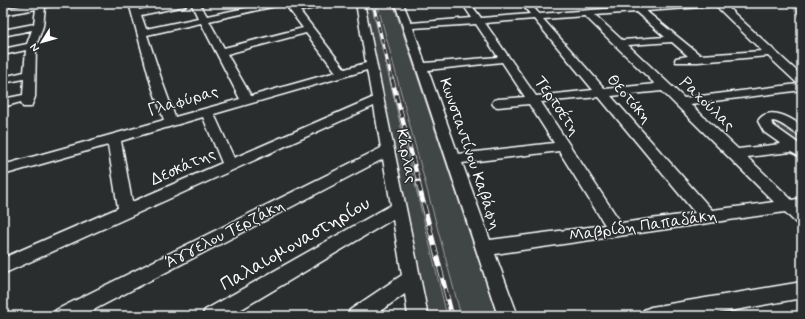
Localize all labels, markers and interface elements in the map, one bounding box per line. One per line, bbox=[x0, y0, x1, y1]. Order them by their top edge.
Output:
north arrow bbox=[22, 22, 62, 62]
text: N bbox=[27, 40, 43, 55]
street label: Θεοτόκη bbox=[602, 70, 656, 128]
street label: Τερτσέτη bbox=[529, 72, 585, 140]
street label: Ραχούλας bbox=[675, 72, 739, 136]
street label: Κωνσταντίνου Καβάφη bbox=[434, 75, 506, 233]
street label: Γλαφύρας bbox=[145, 81, 221, 121]
street label: Κάρλας bbox=[390, 127, 422, 185]
street label: Δεσκάτης bbox=[147, 143, 219, 191]
street label: Παλαιομοναστηρίου bbox=[215, 191, 375, 297]
street label: Άγγελου Τερζάκη bbox=[162, 195, 288, 273]
street label: Μαβρίδη Παπαδάκη bbox=[568, 205, 718, 247]

